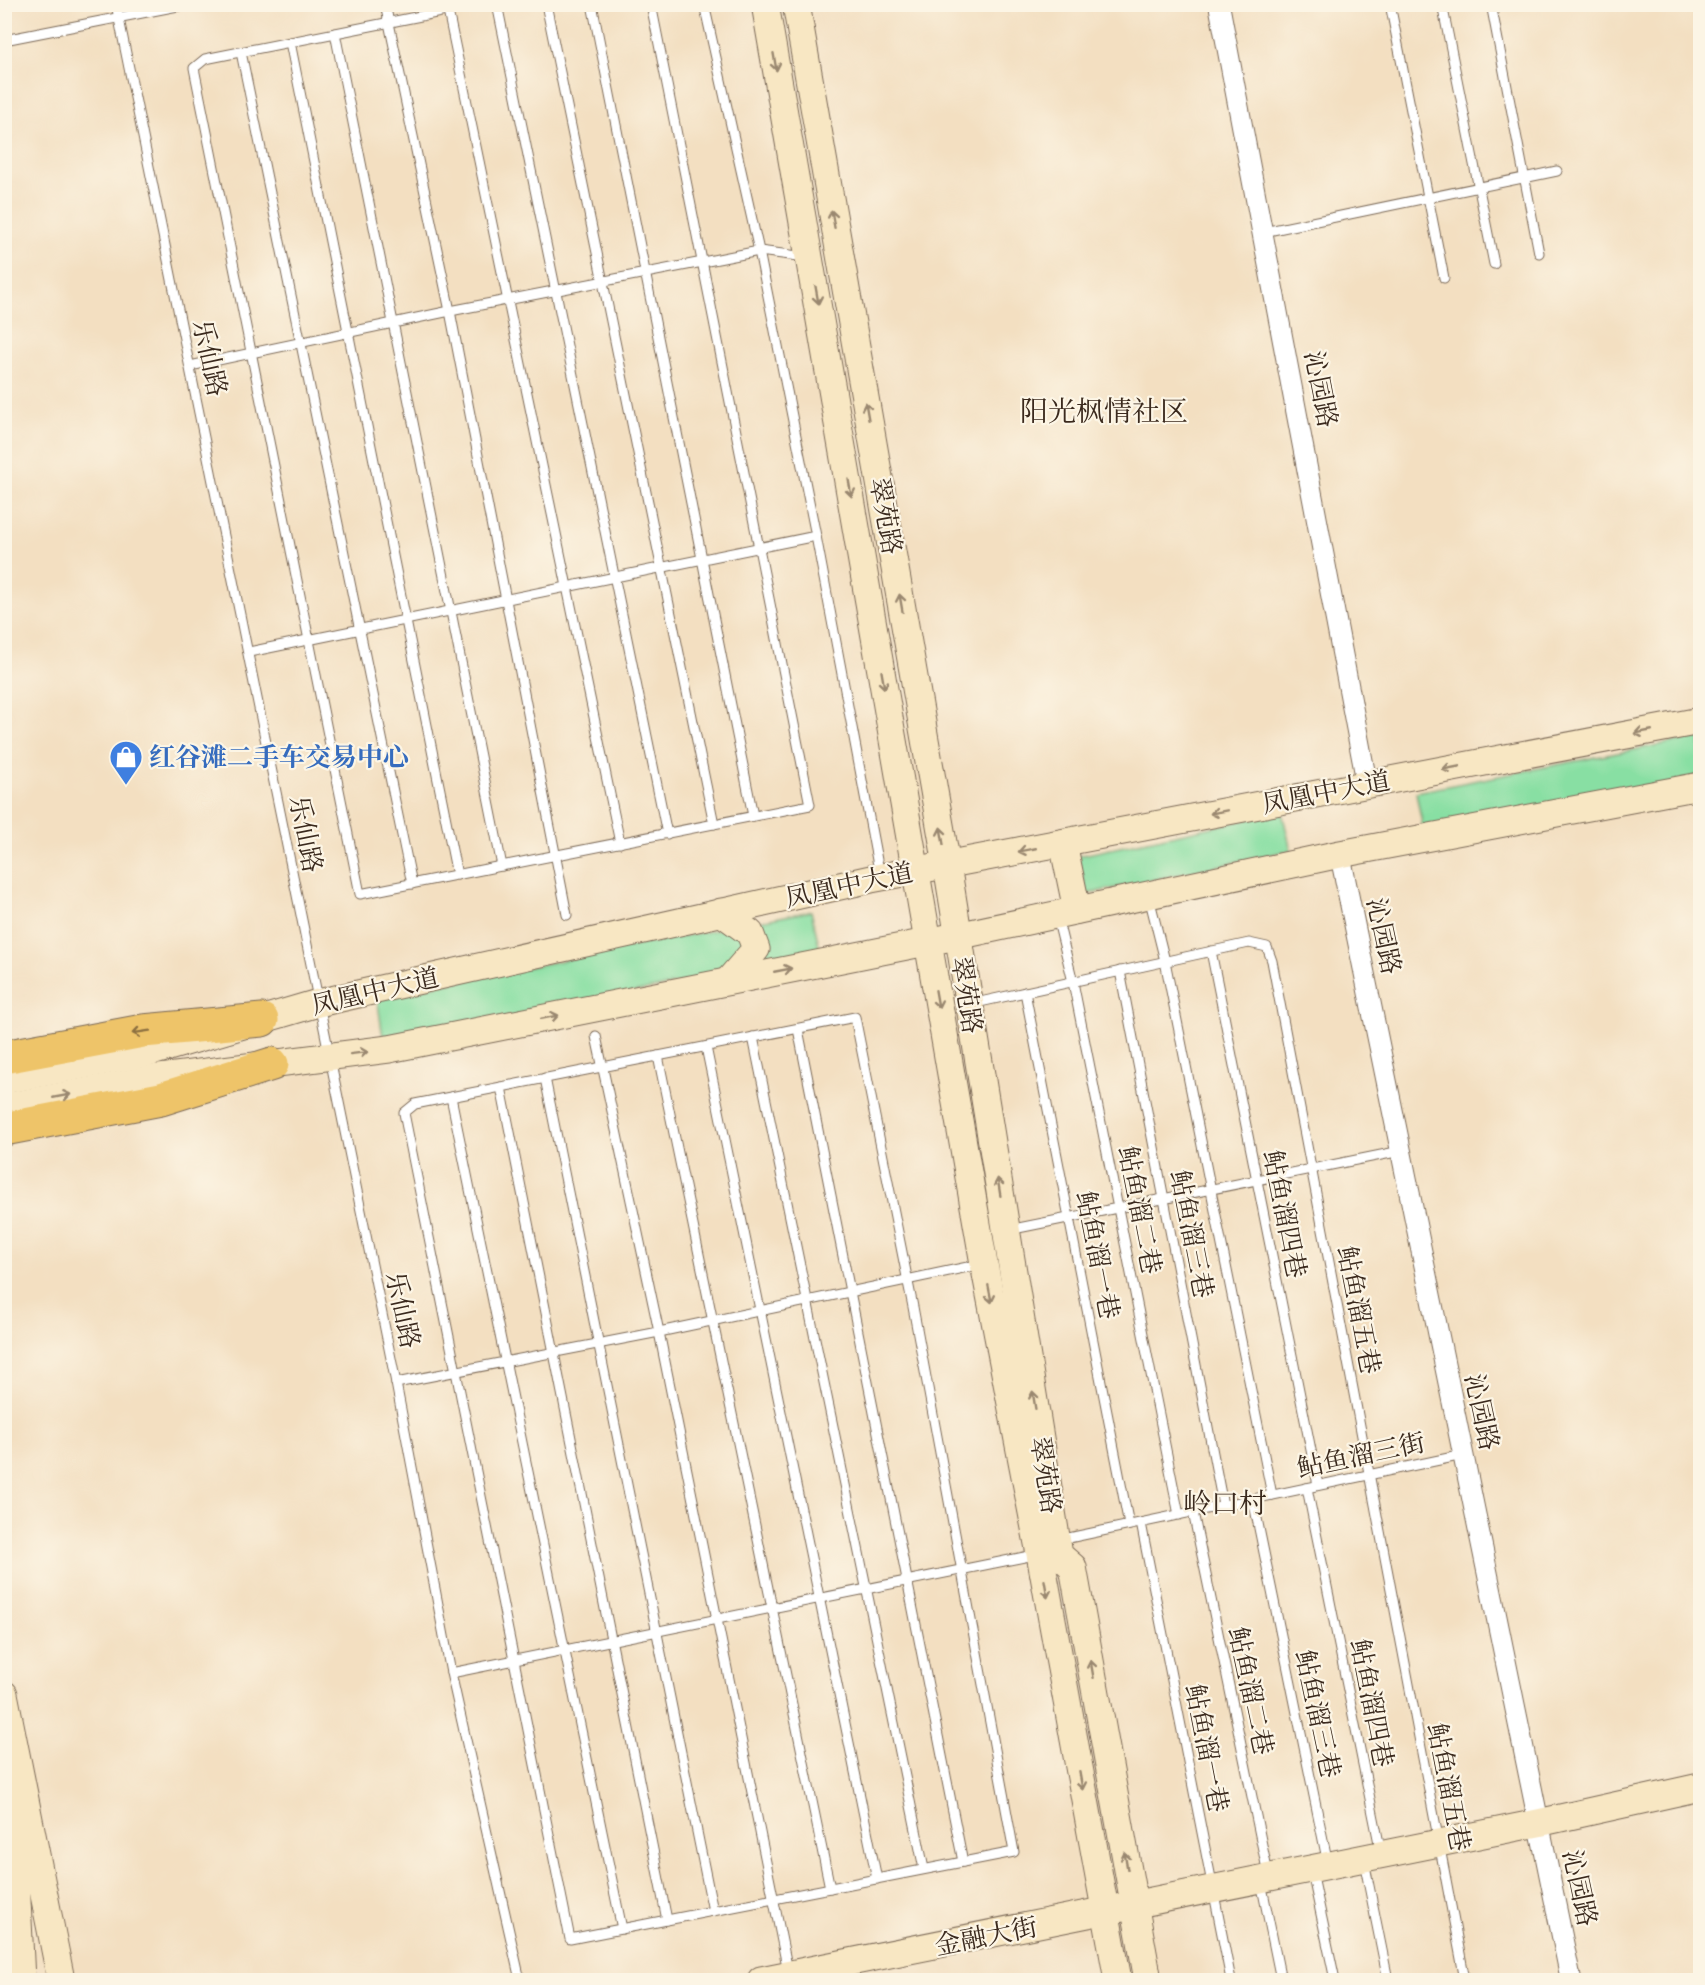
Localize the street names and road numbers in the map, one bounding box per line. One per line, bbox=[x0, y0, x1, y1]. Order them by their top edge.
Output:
street label: 乐仙路 bbox=[184, 316, 235, 400]
street label: 沁园路 bbox=[1296, 347, 1345, 431]
street label: 翠苑路 bbox=[861, 475, 910, 558]
street label: 凤凰中大道 bbox=[1259, 763, 1393, 822]
street label: 乐仙路 bbox=[281, 792, 330, 876]
street label: 凤凰中大道 bbox=[782, 855, 916, 916]
street label: 沁园路 bbox=[1358, 894, 1409, 978]
street label: 翠苑路 bbox=[943, 954, 990, 1036]
street label: 凤凰中大道 bbox=[308, 960, 442, 1023]
street label: 鲇鱼溜二巷 bbox=[1110, 1143, 1169, 1277]
street label: 鲇鱼溜四巷 bbox=[1255, 1147, 1314, 1281]
street label: 鲇鱼溜三巷 bbox=[1162, 1167, 1221, 1301]
street label: 鲇鱼溜一巷 bbox=[1068, 1188, 1127, 1322]
street label: 鲇鱼溜五巷 bbox=[1329, 1243, 1388, 1377]
street label: 乐仙路 bbox=[377, 1268, 428, 1352]
street label: 沁园路 bbox=[1456, 1370, 1507, 1454]
street label: 鲇鱼溜三街 bbox=[1294, 1425, 1428, 1486]
street label: 翠苑路 bbox=[1022, 1434, 1069, 1516]
street label: 鲇鱼溜二巷 bbox=[1220, 1624, 1281, 1758]
street label: 鲇鱼溜四巷 bbox=[1342, 1636, 1401, 1770]
street label: 鲇鱼溜三巷 bbox=[1287, 1647, 1348, 1781]
street label: 鲇鱼溜一巷 bbox=[1177, 1681, 1236, 1815]
street label: 鲇鱼溜五巷 bbox=[1419, 1720, 1478, 1854]
street label: 沁园路 bbox=[1554, 1846, 1605, 1930]
street label: 金融大街 bbox=[932, 1909, 1040, 1964]

